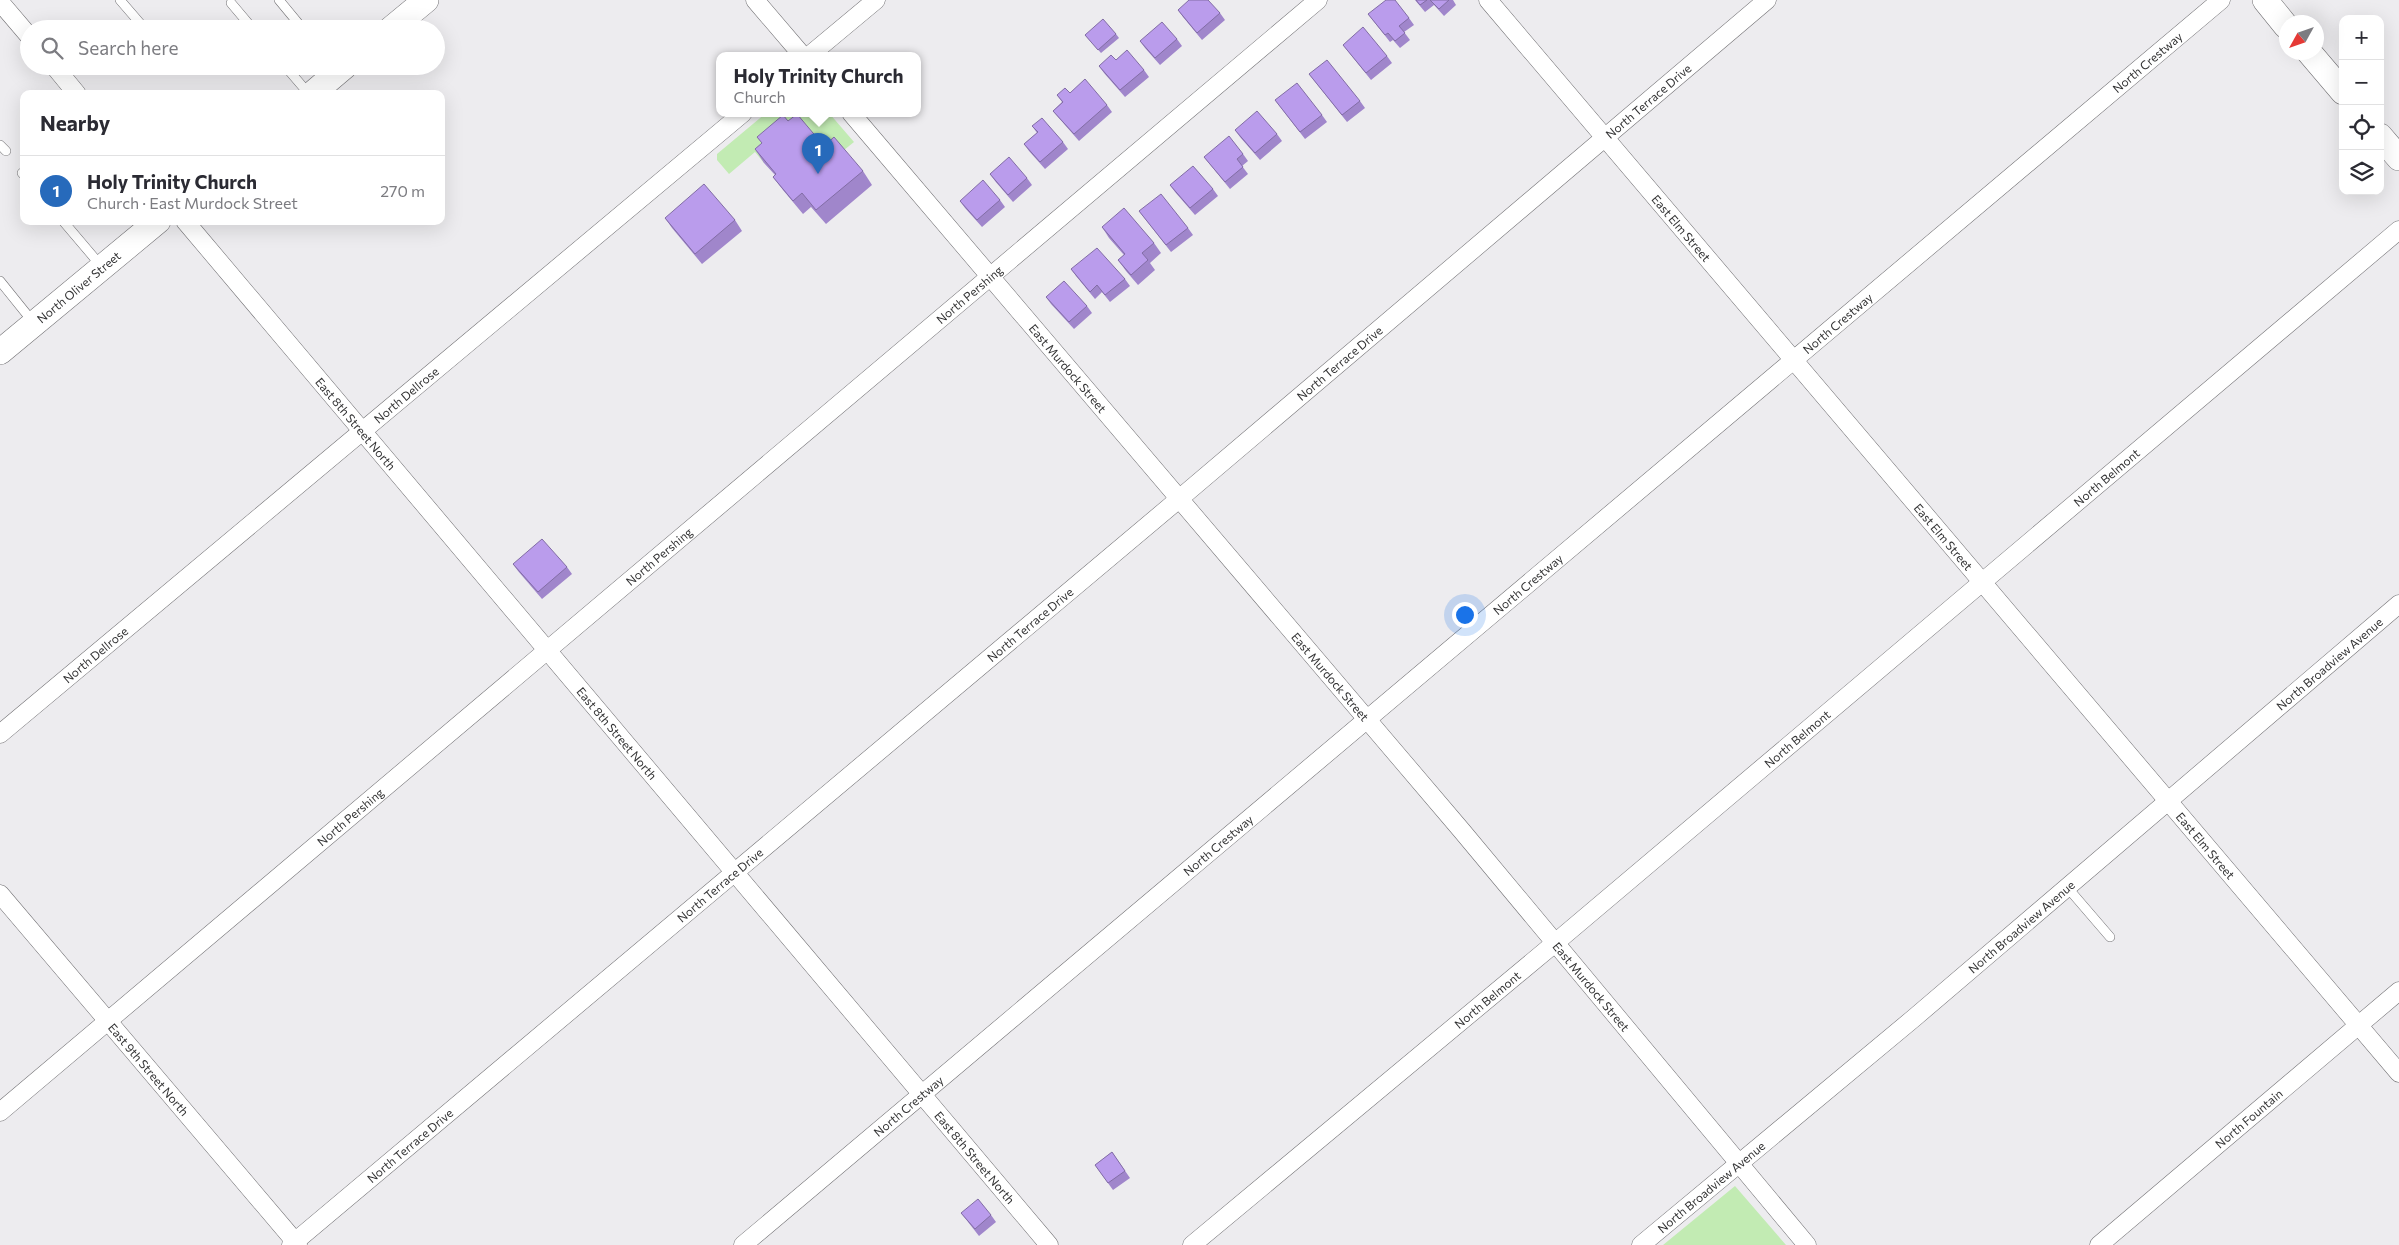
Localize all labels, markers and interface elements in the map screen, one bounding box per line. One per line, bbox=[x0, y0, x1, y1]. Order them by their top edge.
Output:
north arrow bbox=[2279, 15, 2324, 60]
map controls bbox=[2339, 15, 2384, 195]
button: + bbox=[2339, 15, 2384, 60]
search box bbox=[20, 20, 445, 75]
street label: North Crestway bbox=[2110, 29, 2185, 95]
icon: search bbox=[38, 34, 66, 62]
text: Search here bbox=[78, 36, 178, 59]
popup bbox=[716, 52, 921, 117]
button: − bbox=[2339, 60, 2384, 105]
street label: North Terrace Drive bbox=[1603, 61, 1694, 141]
text: Holy Trinity Church bbox=[733, 64, 904, 87]
text: Church bbox=[733, 87, 786, 106]
button: locate bbox=[2339, 105, 2384, 150]
text: Nearby bbox=[40, 110, 110, 135]
pin: 1 bbox=[802, 133, 834, 174]
button: layers bbox=[2339, 150, 2384, 195]
text: Holy Trinity Church bbox=[87, 170, 257, 193]
text: 1 bbox=[52, 181, 60, 200]
text: 270 m bbox=[380, 181, 425, 200]
street label: East Elm Street bbox=[1649, 192, 1714, 264]
text: Church · East Murdock Street bbox=[87, 193, 298, 212]
street label: North Oliver Street bbox=[34, 248, 123, 326]
street label: North Pershing bbox=[933, 262, 1005, 326]
street label: North Crestway bbox=[1800, 290, 1875, 356]
street label: East Murdock Street bbox=[1027, 321, 1110, 415]
street label: North Terrace Drive bbox=[1294, 323, 1385, 403]
street label: North Dellrose bbox=[371, 364, 441, 426]
street label: East 8th Street North bbox=[313, 374, 399, 473]
street label: North Belmont bbox=[2071, 445, 2142, 509]
street label: East Elm Street bbox=[1911, 500, 1976, 573]
street label: North Pershing bbox=[623, 524, 695, 588]
street label: North Crestway bbox=[1490, 551, 1565, 617]
street label: North Terrace Drive bbox=[984, 584, 1076, 664]
your location bbox=[1452, 602, 1478, 628]
street label: North Broadview Avenue bbox=[2273, 614, 2385, 713]
street label: North Dellrose bbox=[60, 623, 130, 685]
street label: East Murdock Street bbox=[1289, 630, 1372, 724]
street label: East 8th Street North bbox=[574, 684, 660, 782]
street label: North Belmont bbox=[1761, 707, 1833, 770]
street label: North Pershing bbox=[314, 784, 386, 849]
street label: East Elm Street bbox=[2174, 809, 2238, 882]
street label: North Crestway bbox=[1180, 812, 1256, 878]
street label: North Terrace Drive bbox=[674, 845, 765, 925]
street label: North Broadview Avenue bbox=[1965, 877, 2077, 976]
street label: East Murdock Street bbox=[1550, 939, 1633, 1034]
street label: North Belmont bbox=[1451, 968, 1523, 1031]
street label: East 9th Street North bbox=[106, 1020, 192, 1118]
street label: North Crestway bbox=[871, 1073, 946, 1139]
street label: North Fountain bbox=[2212, 1086, 2285, 1151]
street label: North Terrace Drive bbox=[364, 1105, 455, 1185]
street label: East 8th Street North bbox=[932, 1108, 1018, 1206]
street label: North Broadview Avenue bbox=[1654, 1138, 1767, 1235]

